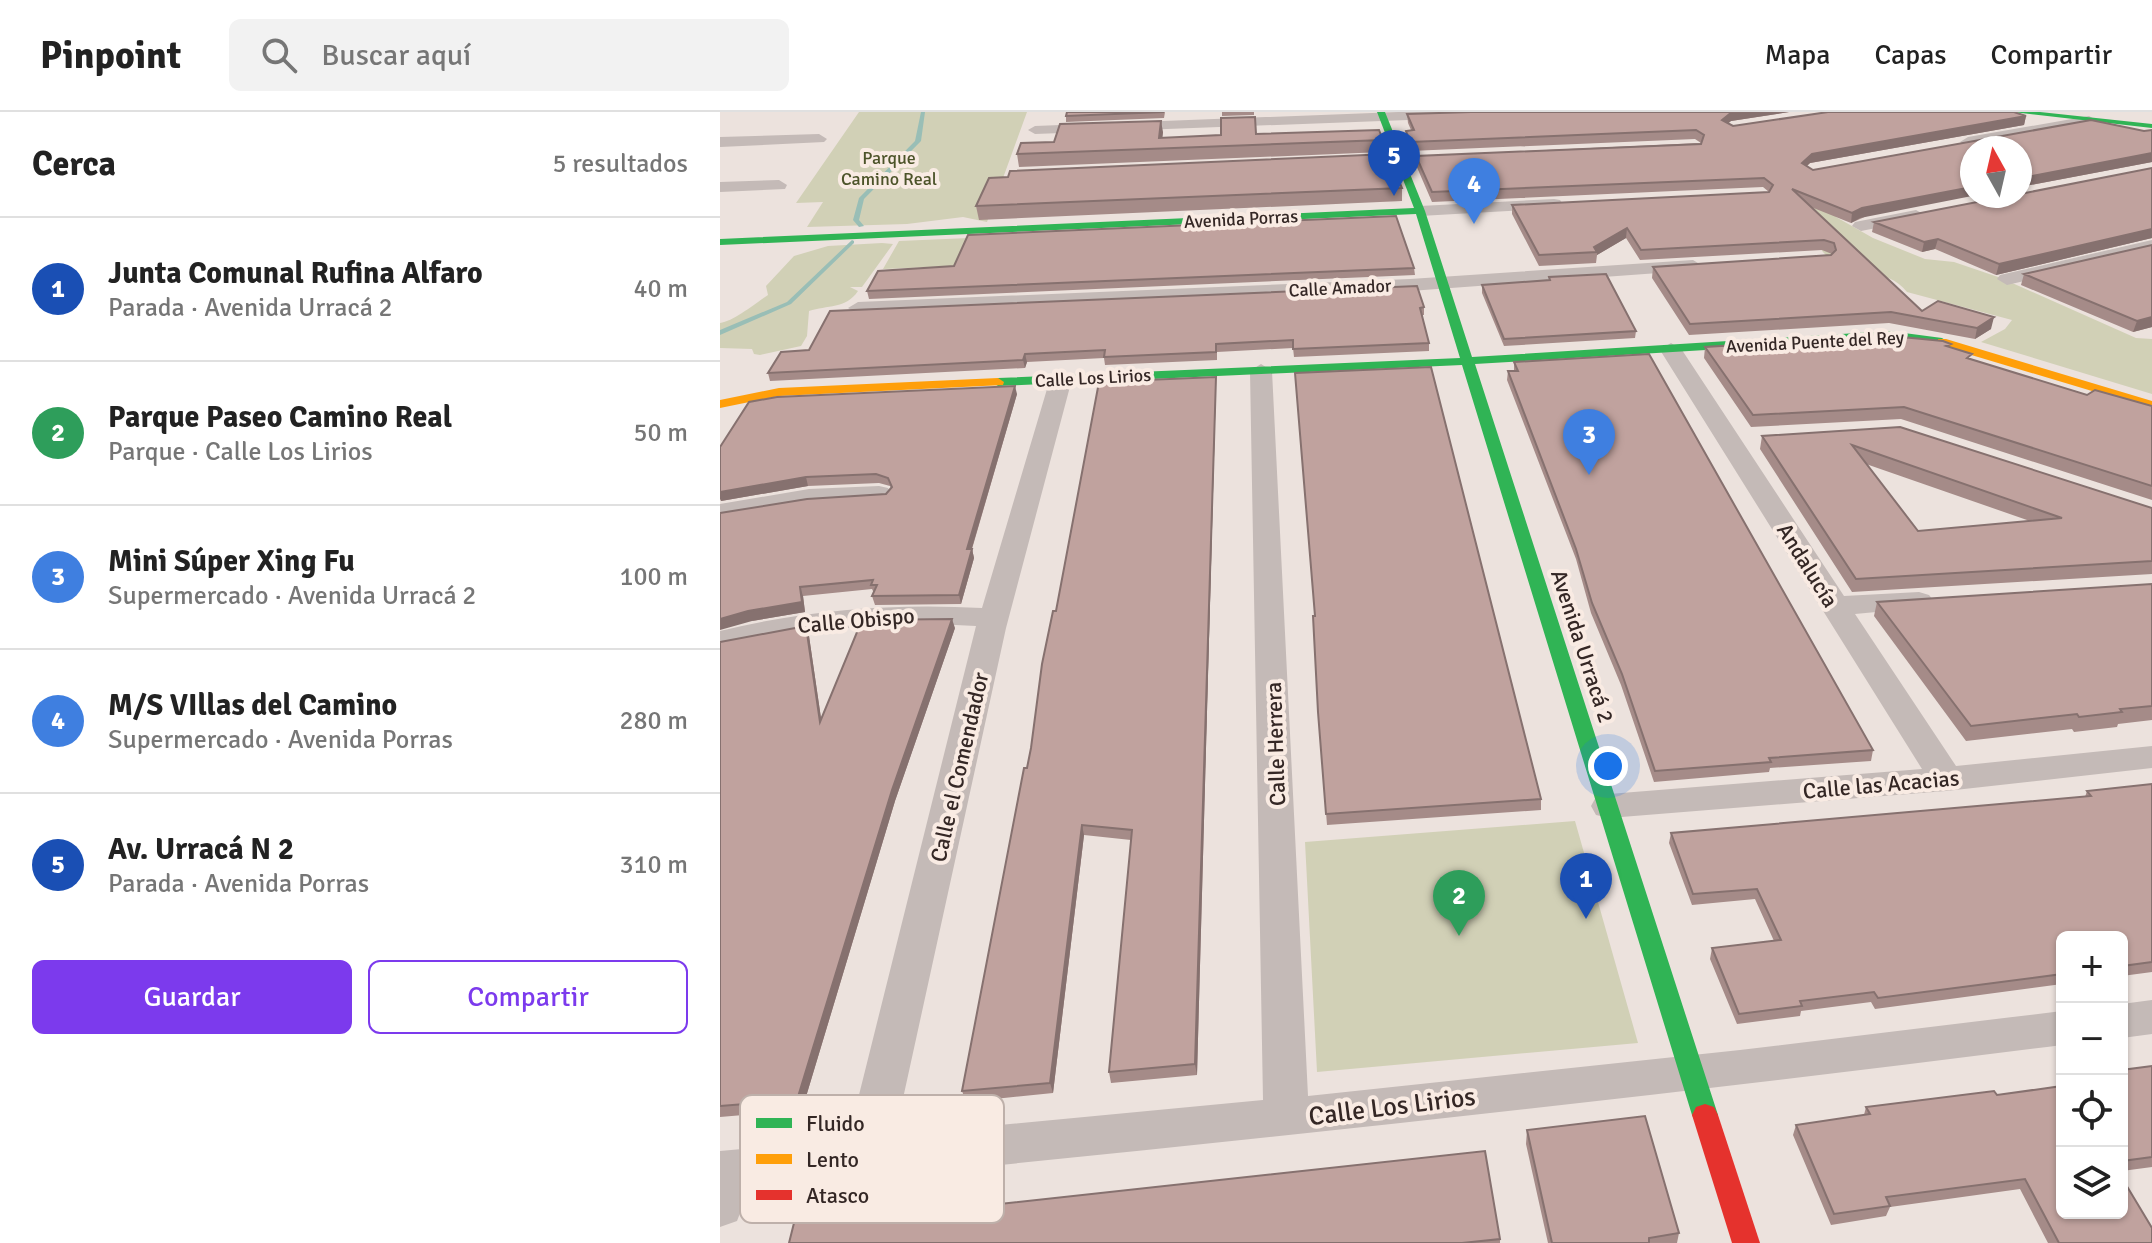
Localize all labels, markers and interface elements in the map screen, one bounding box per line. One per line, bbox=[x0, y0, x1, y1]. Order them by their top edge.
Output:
search box bbox=[229, 19, 789, 91]
text: Pinpoint bbox=[40, 32, 181, 79]
icon: search bbox=[257, 33, 301, 77]
text: Buscar aquí bbox=[321, 37, 471, 74]
text: Mapa bbox=[1765, 38, 1830, 72]
text: Capas bbox=[1874, 38, 1947, 72]
text: Compartir bbox=[1991, 38, 2112, 72]
pin: 5 bbox=[1368, 130, 1420, 196]
north arrow bbox=[1960, 136, 2032, 208]
text: Cerca bbox=[32, 143, 116, 185]
park label: Parque Camino Real bbox=[841, 147, 937, 190]
text: 5 resultados bbox=[552, 148, 688, 180]
pin: 4 bbox=[1448, 158, 1500, 224]
street label: Avenida Porras bbox=[1183, 205, 1299, 233]
text: Junta Comunal Rufina Alfaro bbox=[108, 255, 483, 292]
text: 1 bbox=[51, 273, 65, 305]
text: 40 m bbox=[633, 273, 688, 305]
street label: Calle Amador bbox=[1288, 274, 1392, 302]
text: Parada · Avenida Urracá 2 bbox=[108, 292, 393, 324]
street label: Avenida Puente del Rey bbox=[1725, 326, 1905, 358]
street label: Calle Los Lirios bbox=[1034, 364, 1152, 392]
text: Parque Paseo Camino Real bbox=[108, 399, 452, 436]
pin: 3 bbox=[1563, 409, 1615, 475]
text: 2 bbox=[51, 417, 65, 449]
text: 50 m bbox=[633, 417, 688, 449]
text: Parque · Calle Los Lirios bbox=[108, 436, 373, 468]
street label: Andalucía bbox=[1771, 518, 1844, 612]
text: Mini Súper Xing Fu bbox=[108, 543, 355, 580]
text: 3 bbox=[51, 561, 65, 593]
text: 100 m bbox=[619, 561, 688, 593]
street label: Avenida Urracá 2 bbox=[1545, 566, 1620, 726]
text: Supermercado · Avenida Urracá 2 bbox=[108, 580, 476, 612]
street label: Calle Obispo bbox=[796, 602, 916, 639]
street label: Calle el Comendador bbox=[925, 670, 994, 865]
street label: Calle Herrera bbox=[1260, 681, 1291, 807]
text: M/S VIllas del Camino bbox=[108, 687, 397, 724]
text: 4 bbox=[51, 705, 65, 737]
text: 280 m bbox=[619, 705, 688, 737]
text: Supermercado · Avenida Porras bbox=[108, 724, 453, 756]
your location bbox=[1588, 746, 1628, 786]
street label: Calle las Acacias bbox=[1802, 764, 1960, 805]
text: Av. Urracá N 2 bbox=[108, 831, 294, 868]
text: 5 bbox=[51, 849, 65, 881]
text: 310 m bbox=[619, 849, 688, 881]
pin: 1 bbox=[1560, 853, 1612, 919]
text: Parada · Avenida Porras bbox=[108, 868, 369, 900]
pin: 2 bbox=[1433, 870, 1485, 936]
map controls bbox=[2056, 931, 2128, 1219]
button: + bbox=[2056, 931, 2128, 1003]
button: Guardar bbox=[32, 960, 352, 1034]
button: Compartir bbox=[368, 960, 688, 1034]
button: − bbox=[2056, 1003, 2128, 1075]
button: locate bbox=[2056, 1075, 2128, 1147]
street label: Calle Los Lirios bbox=[1307, 1081, 1477, 1133]
legend bbox=[740, 1095, 1004, 1223]
text: Fluido bbox=[806, 1110, 865, 1137]
text: Lento bbox=[806, 1146, 859, 1173]
button: layers bbox=[2056, 1147, 2128, 1219]
text: Atasco bbox=[806, 1182, 869, 1209]

